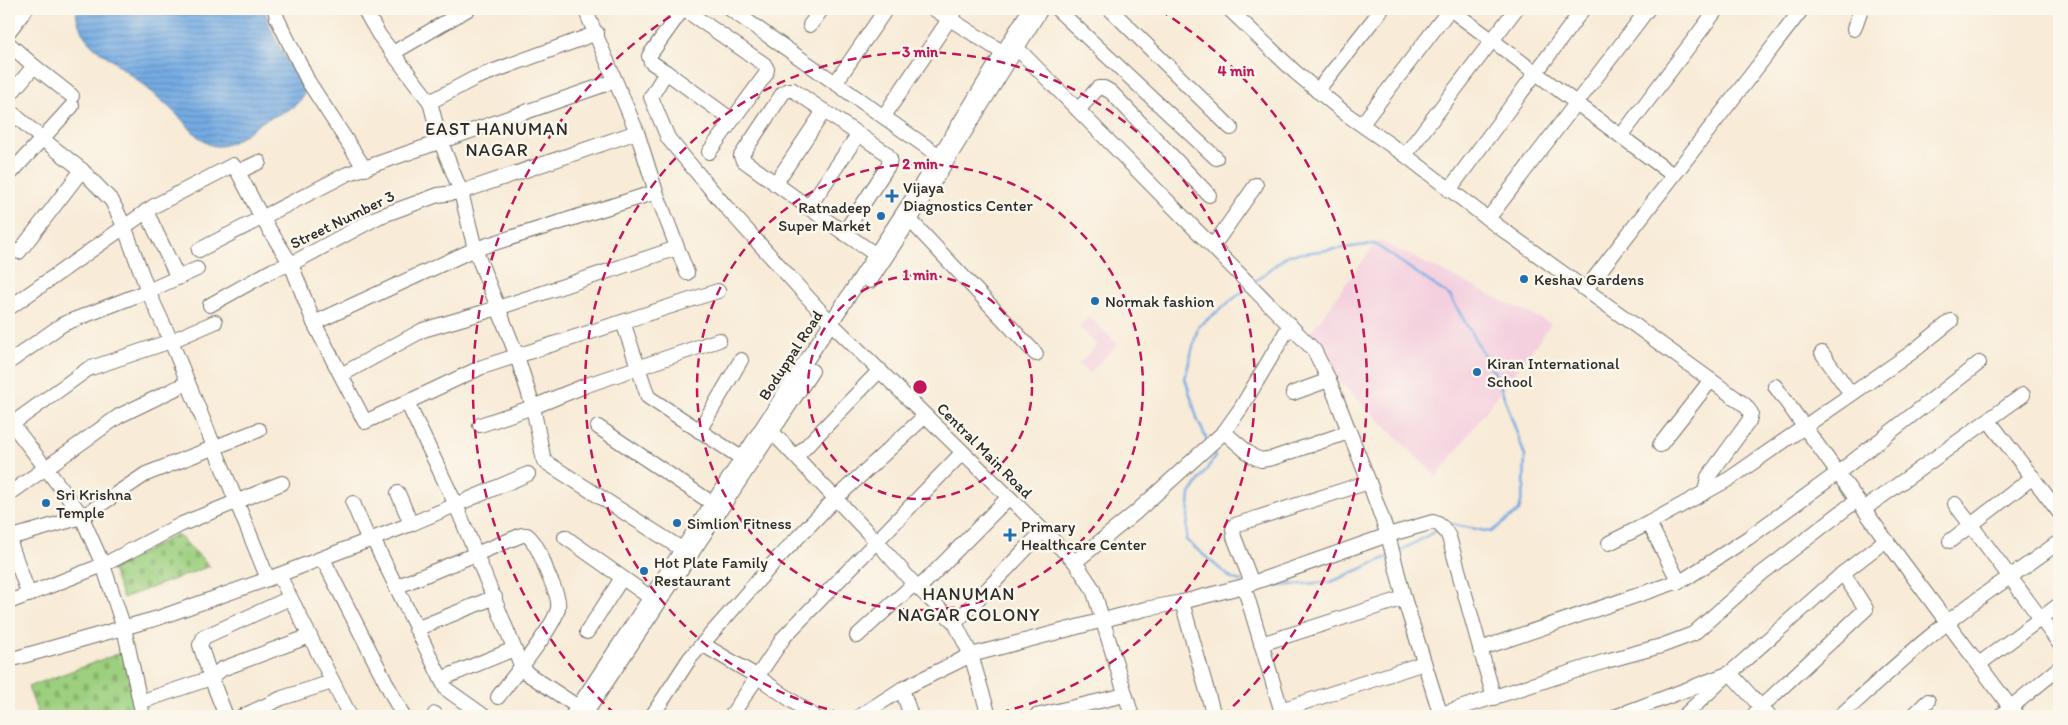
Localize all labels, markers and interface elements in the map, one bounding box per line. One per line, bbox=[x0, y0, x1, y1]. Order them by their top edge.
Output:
text: 3 min bbox=[902, 43, 939, 61]
text: 4 min bbox=[1218, 62, 1255, 80]
district label: EAST HANUMAN NAGAR bbox=[425, 118, 569, 161]
text: 2 min bbox=[902, 155, 939, 173]
place label: Vijaya Diagnostics Center bbox=[903, 178, 1033, 215]
street label: Street Number 3 bbox=[287, 186, 398, 253]
marker: Vijaya Diagnostics Center bbox=[885, 189, 899, 203]
place label: Ratnadeep Super Market bbox=[778, 198, 871, 235]
marker: Ratnadeep Super Market bbox=[875, 210, 887, 222]
text: 1 min bbox=[903, 266, 938, 284]
place label: Keshav Gardens bbox=[1534, 270, 1644, 289]
marker: Keshav Gardens bbox=[1518, 273, 1530, 285]
place label: Normak fashion bbox=[1105, 292, 1214, 311]
marker: Normak fashion bbox=[1089, 295, 1101, 307]
street label: Boduppal Road bbox=[754, 307, 827, 404]
place label: Kiran International School bbox=[1487, 354, 1620, 391]
marker: Kiran International School bbox=[1471, 366, 1483, 378]
centre of rings bbox=[911, 378, 929, 396]
street label: Central Main Road bbox=[933, 399, 1037, 502]
place label: Sri Krishna Temple bbox=[56, 485, 133, 522]
marker: Sri Krishna Temple bbox=[40, 497, 52, 509]
place label: Simlion Fitness bbox=[687, 514, 792, 533]
marker: Simlion Fitness bbox=[671, 517, 683, 529]
place label: Primary Healthcare Center bbox=[1021, 517, 1146, 554]
marker: Primary Healthcare Center bbox=[1003, 528, 1017, 542]
place label: Hot Plate Family Restaurant bbox=[654, 553, 768, 590]
marker: Hot Plate Family Restaurant bbox=[638, 565, 650, 577]
district label: HANUMAN NAGAR COLONY bbox=[897, 583, 1041, 626]

